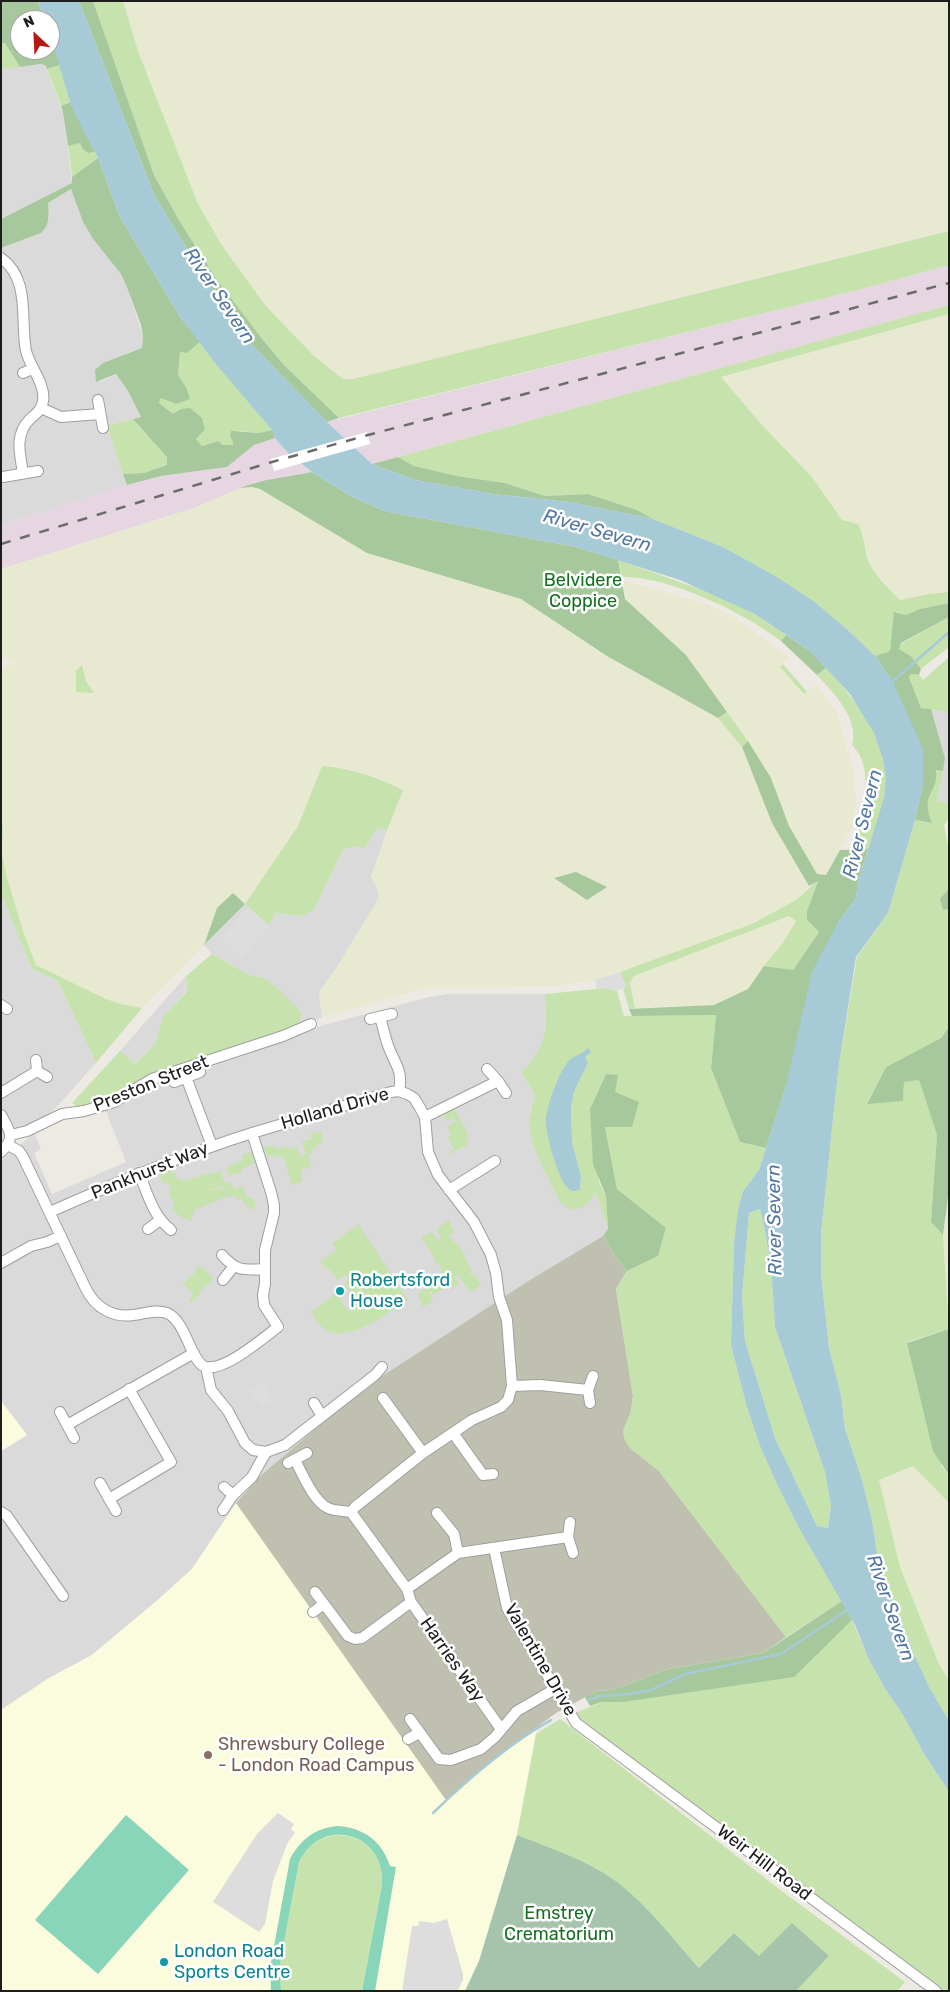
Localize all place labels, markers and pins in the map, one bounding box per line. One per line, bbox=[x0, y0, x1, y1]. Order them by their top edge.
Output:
place label: Robertsford House bbox=[350, 1270, 450, 1312]
marker: Robertsford House bbox=[334, 1285, 346, 1297]
place label: Shrewsbury College - London Road Campus bbox=[218, 1734, 414, 1776]
marker: Shrewsbury College - London Road Campus bbox=[202, 1749, 214, 1761]
place label: London Road Sports Centre bbox=[174, 1941, 290, 1984]
marker: London Road Sports Centre bbox=[158, 1956, 170, 1968]

